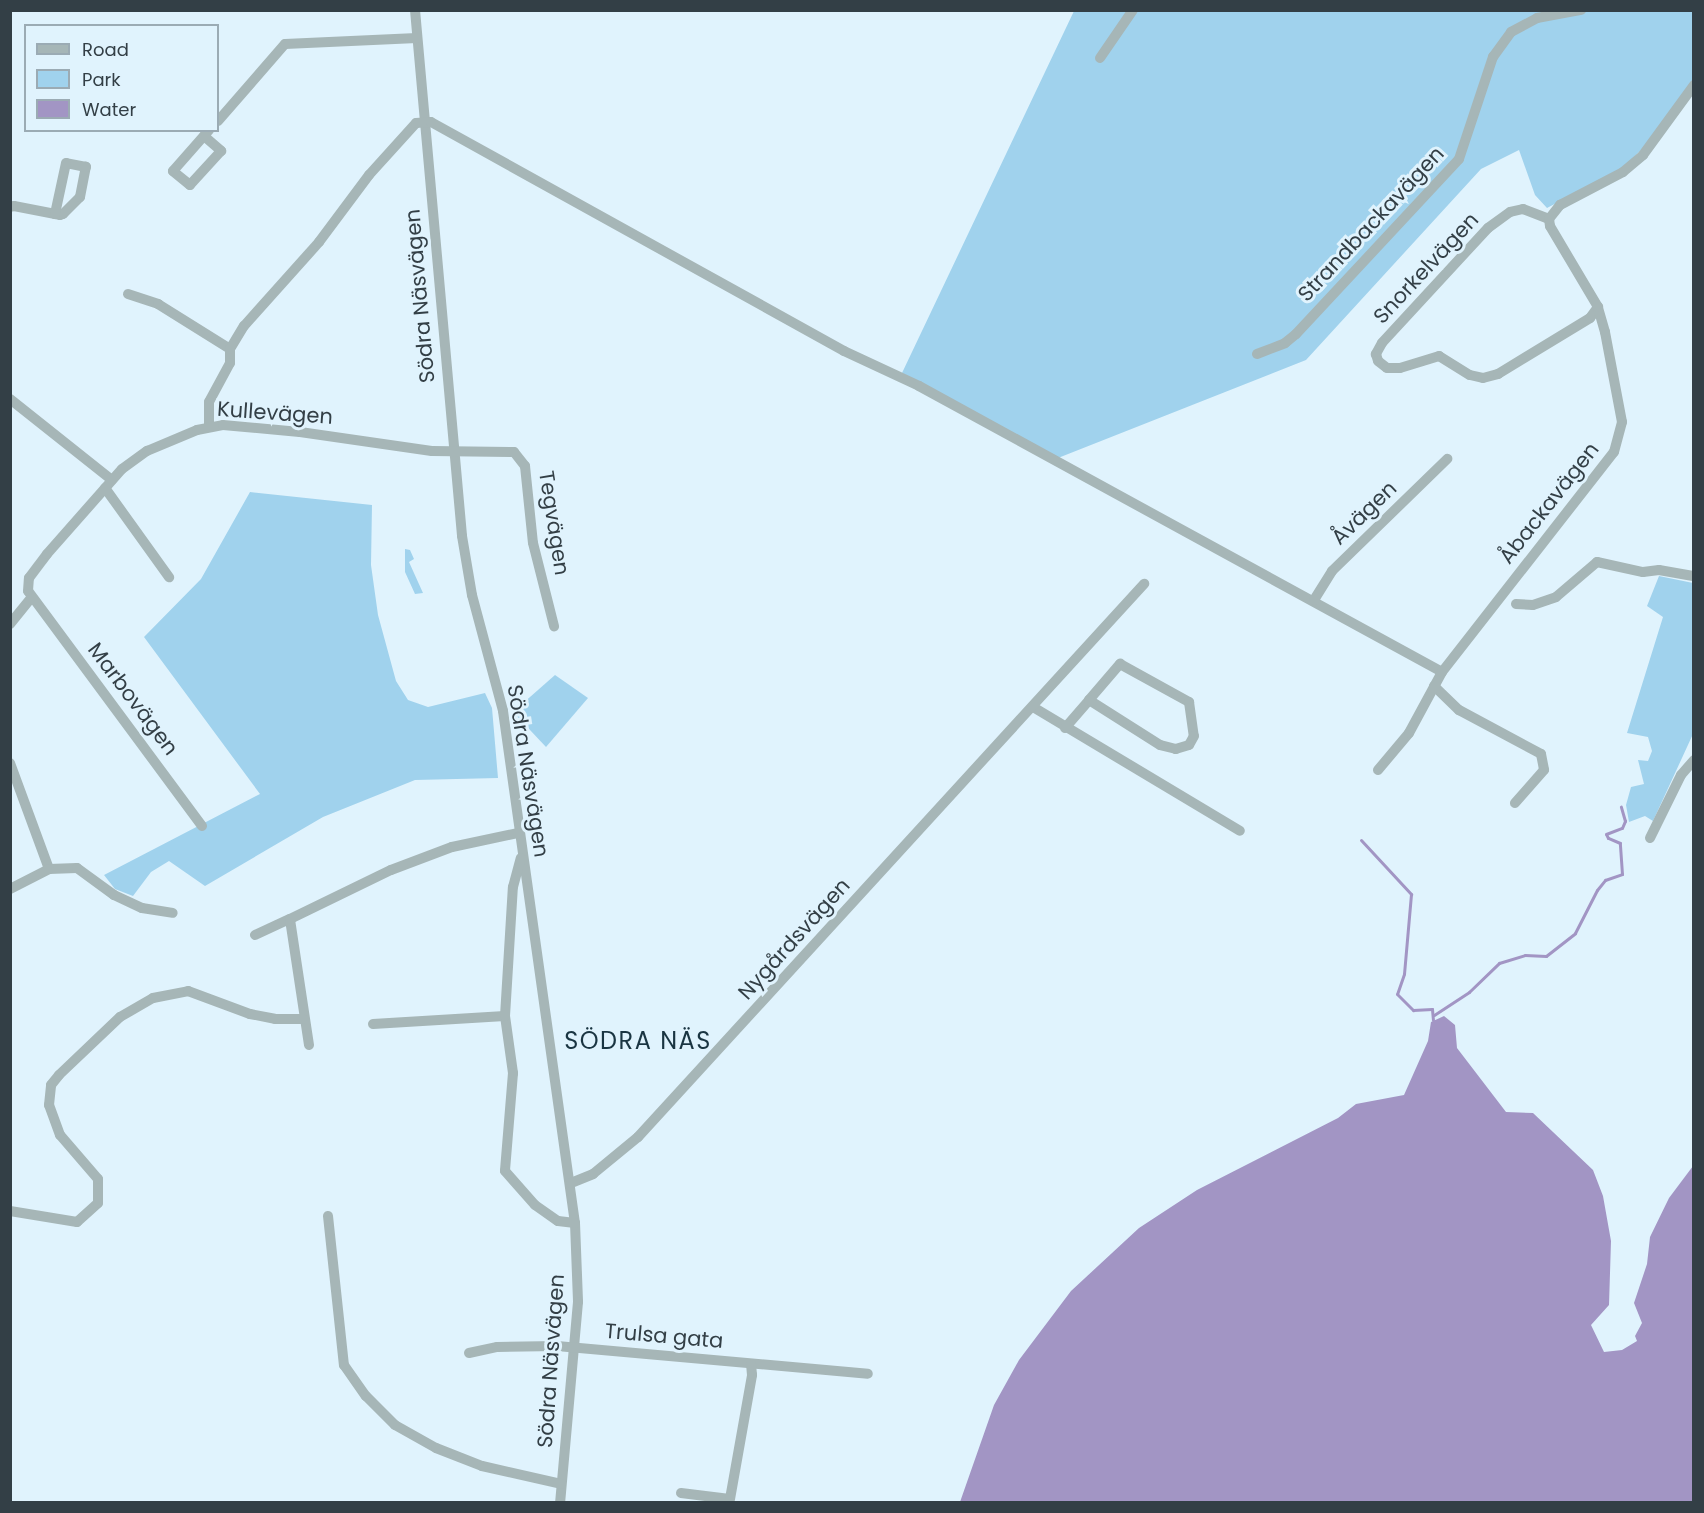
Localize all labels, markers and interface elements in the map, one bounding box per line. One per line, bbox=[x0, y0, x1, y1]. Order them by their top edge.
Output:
legend bbox=[24, 24, 219, 132]
text: Road bbox=[82, 37, 129, 62]
text: Park bbox=[82, 67, 121, 92]
text: Water bbox=[82, 97, 136, 122]
street label: Strandbackavägen bbox=[1293, 141, 1449, 307]
street label: Snorkelvägen bbox=[1368, 207, 1484, 329]
street label: Södra Näsvägen bbox=[400, 208, 440, 384]
street label: Kullevägen bbox=[216, 396, 334, 430]
street label: Åbackavägen bbox=[1494, 437, 1604, 569]
street label: Tegvägen bbox=[533, 469, 575, 577]
street label: Åvägen bbox=[1326, 476, 1402, 550]
street label: Marbovägen bbox=[83, 638, 183, 760]
street label: Södra Näsvägen bbox=[502, 683, 554, 859]
street label: Nygårdsvägen bbox=[733, 873, 855, 1005]
district label: SÖDRA NÄS bbox=[564, 1027, 712, 1055]
street label: Södra Näsvägen bbox=[532, 1273, 570, 1449]
street label: Trulsa gata bbox=[604, 1318, 724, 1354]

